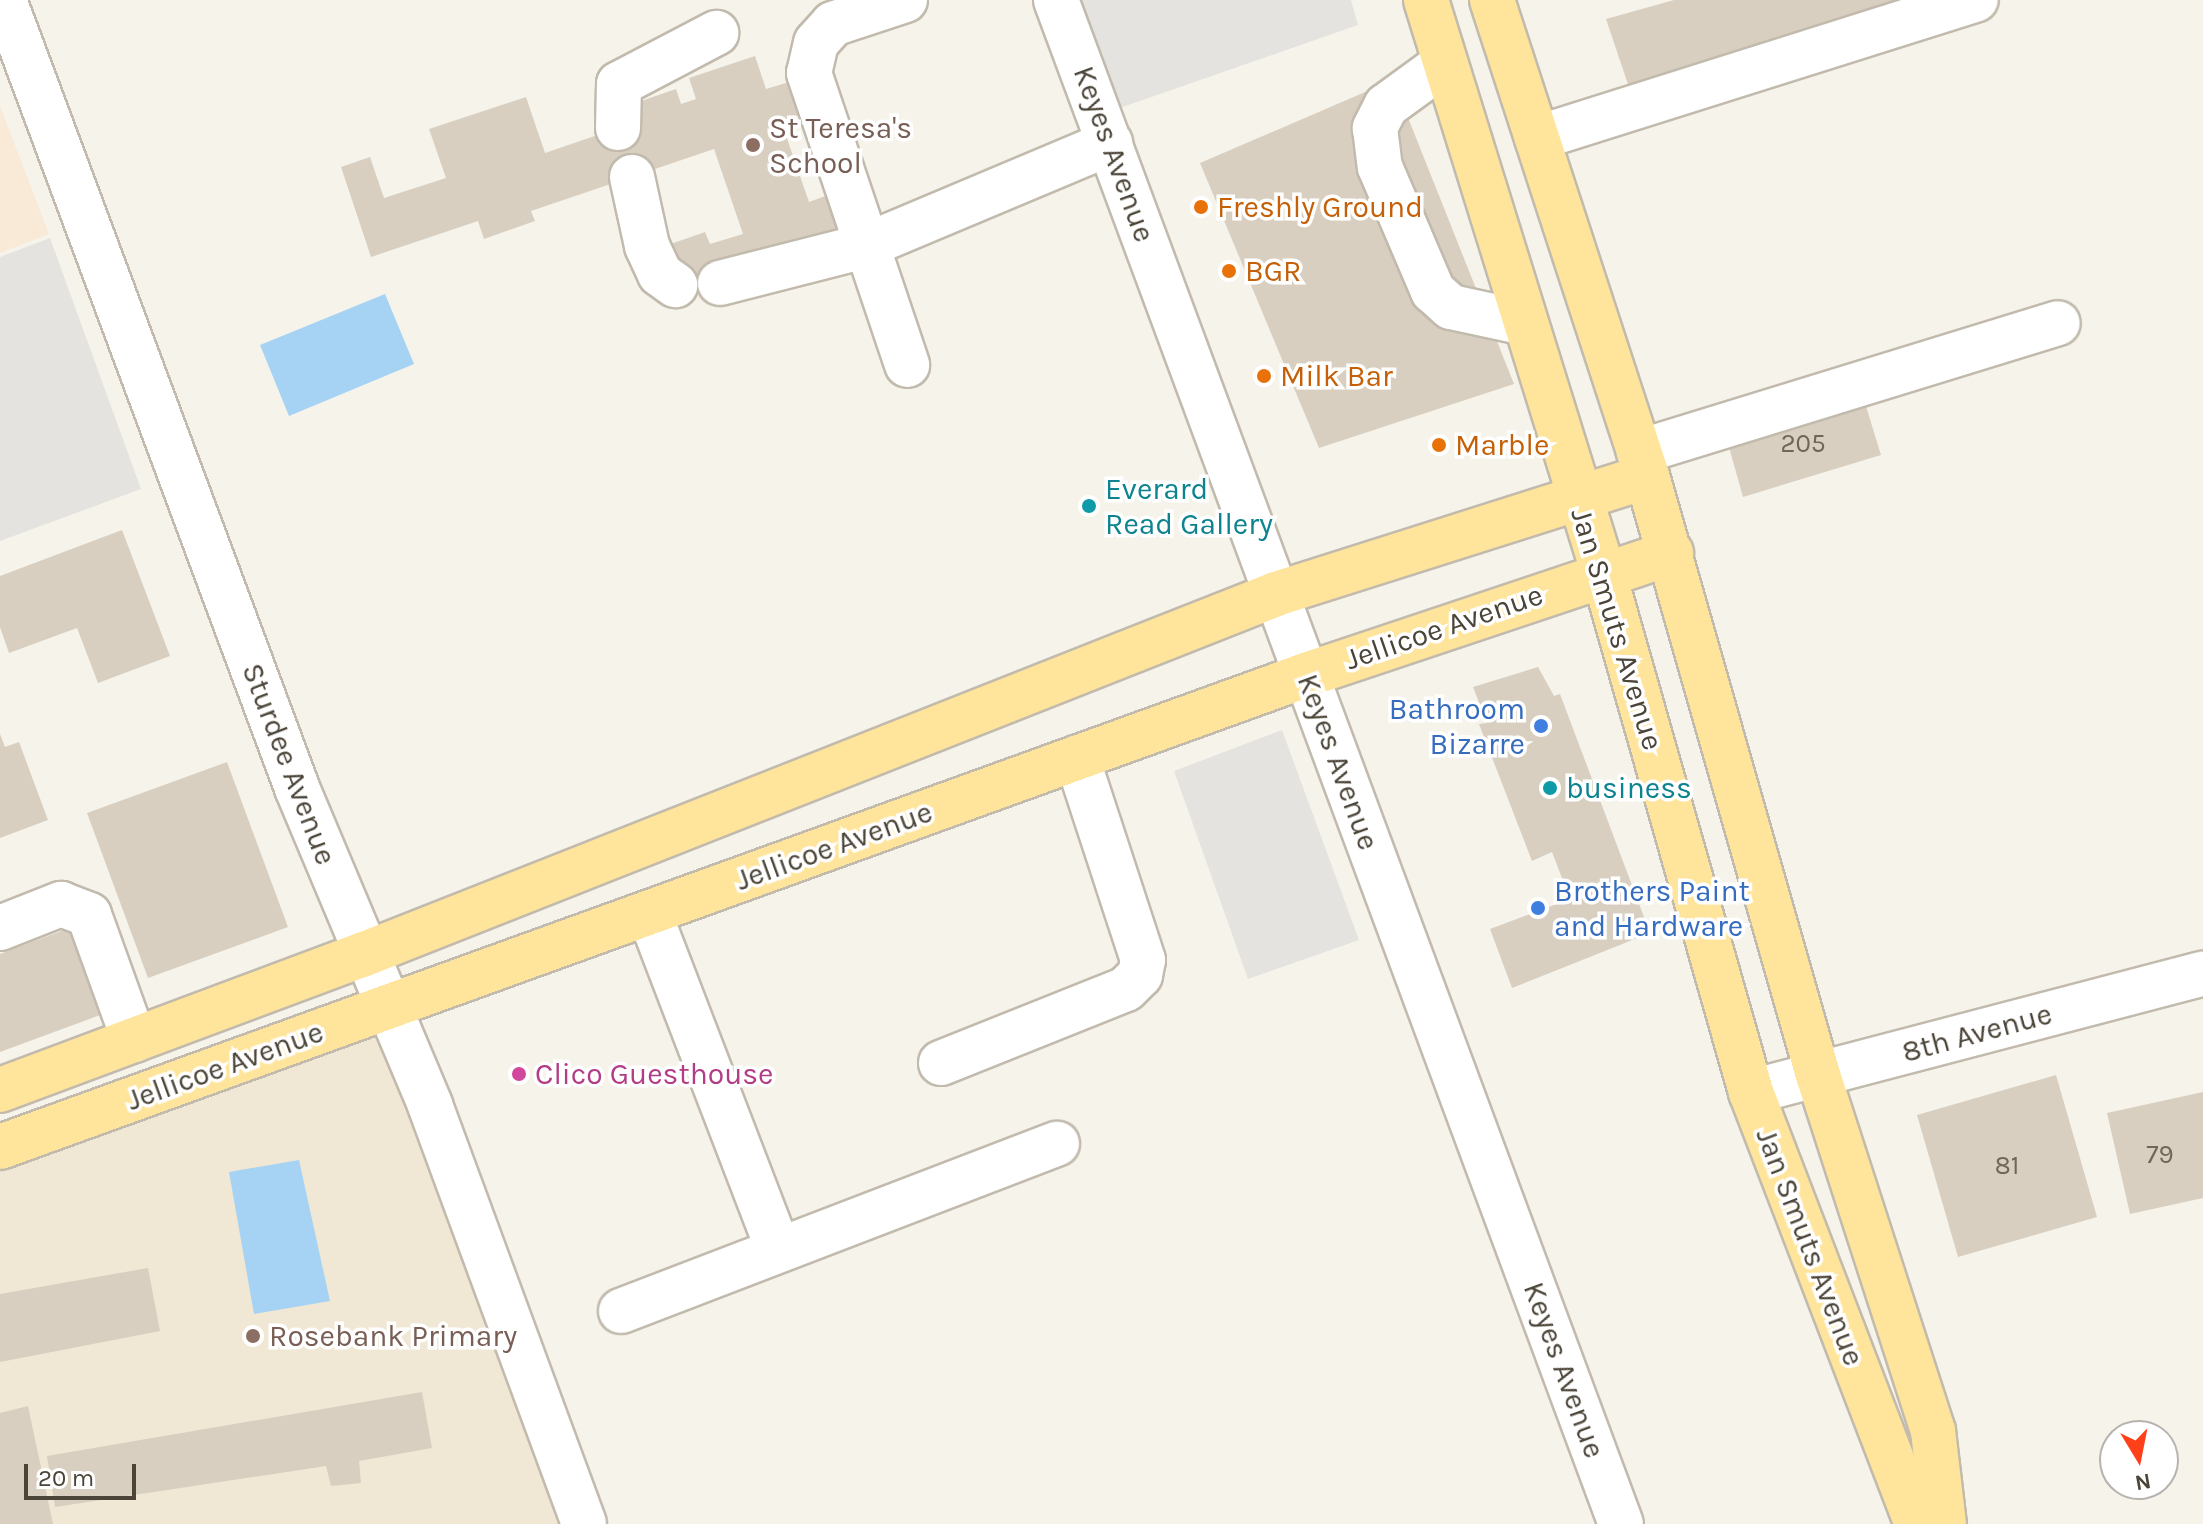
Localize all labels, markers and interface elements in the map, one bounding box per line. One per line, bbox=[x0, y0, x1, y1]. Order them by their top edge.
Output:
street label: Keyes Avenue bbox=[1066, 61, 1162, 247]
place label: St Teresa's School bbox=[769, 110, 912, 180]
marker: St Teresa's School bbox=[744, 136, 762, 154]
place label: Freshly Ground bbox=[1217, 189, 1423, 225]
marker: Freshly Ground bbox=[1192, 198, 1210, 216]
place label: BGR bbox=[1245, 253, 1301, 289]
marker: BGR bbox=[1220, 262, 1238, 280]
place label: Milk Bar bbox=[1280, 358, 1393, 394]
marker: Milk Bar bbox=[1255, 367, 1273, 385]
place label: Marble bbox=[1455, 427, 1549, 463]
house number: 205 bbox=[1780, 428, 1826, 460]
marker: Marble bbox=[1430, 436, 1448, 454]
place label: Everard Read Gallery bbox=[1105, 471, 1273, 542]
marker: Everard Read Gallery bbox=[1080, 497, 1098, 515]
street label: Jan Smuts Avenue bbox=[1563, 504, 1671, 754]
street label: Jellicoe Avenue bbox=[1341, 576, 1547, 678]
street label: Sturdee Avenue bbox=[234, 658, 344, 870]
street label: Keyes Avenue bbox=[1290, 669, 1386, 855]
place label: Bathroom Bizarre bbox=[1389, 691, 1525, 762]
marker: Bathroom Bizarre bbox=[1532, 717, 1550, 735]
place label: business bbox=[1566, 770, 1692, 806]
marker: business bbox=[1541, 779, 1559, 797]
street label: Jellicoe Avenue bbox=[731, 794, 937, 898]
place label: Brothers Paint and Hardware bbox=[1554, 873, 1750, 944]
marker: Brothers Paint and Hardware bbox=[1529, 899, 1547, 917]
street label: 8th Avenue bbox=[1898, 996, 2056, 1070]
street label: Jellicoe Avenue bbox=[122, 1014, 328, 1118]
place label: Clico Guesthouse bbox=[535, 1056, 773, 1092]
marker: Clico Guesthouse bbox=[510, 1065, 528, 1083]
street label: Jan Smuts Avenue bbox=[1748, 1123, 1872, 1371]
house number: 79 bbox=[2146, 1139, 2174, 1171]
house number: 81 bbox=[1995, 1150, 2019, 1182]
street label: Keyes Avenue bbox=[1516, 1277, 1612, 1463]
place label: Rosebank Primary bbox=[269, 1318, 517, 1354]
marker: Rosebank Primary bbox=[244, 1327, 262, 1345]
north arrow bbox=[2099, 1420, 2179, 1500]
scale bar bbox=[28, 1448, 140, 1498]
text: 20 m bbox=[38, 1464, 94, 1492]
text: N bbox=[2133, 1467, 2153, 1496]

